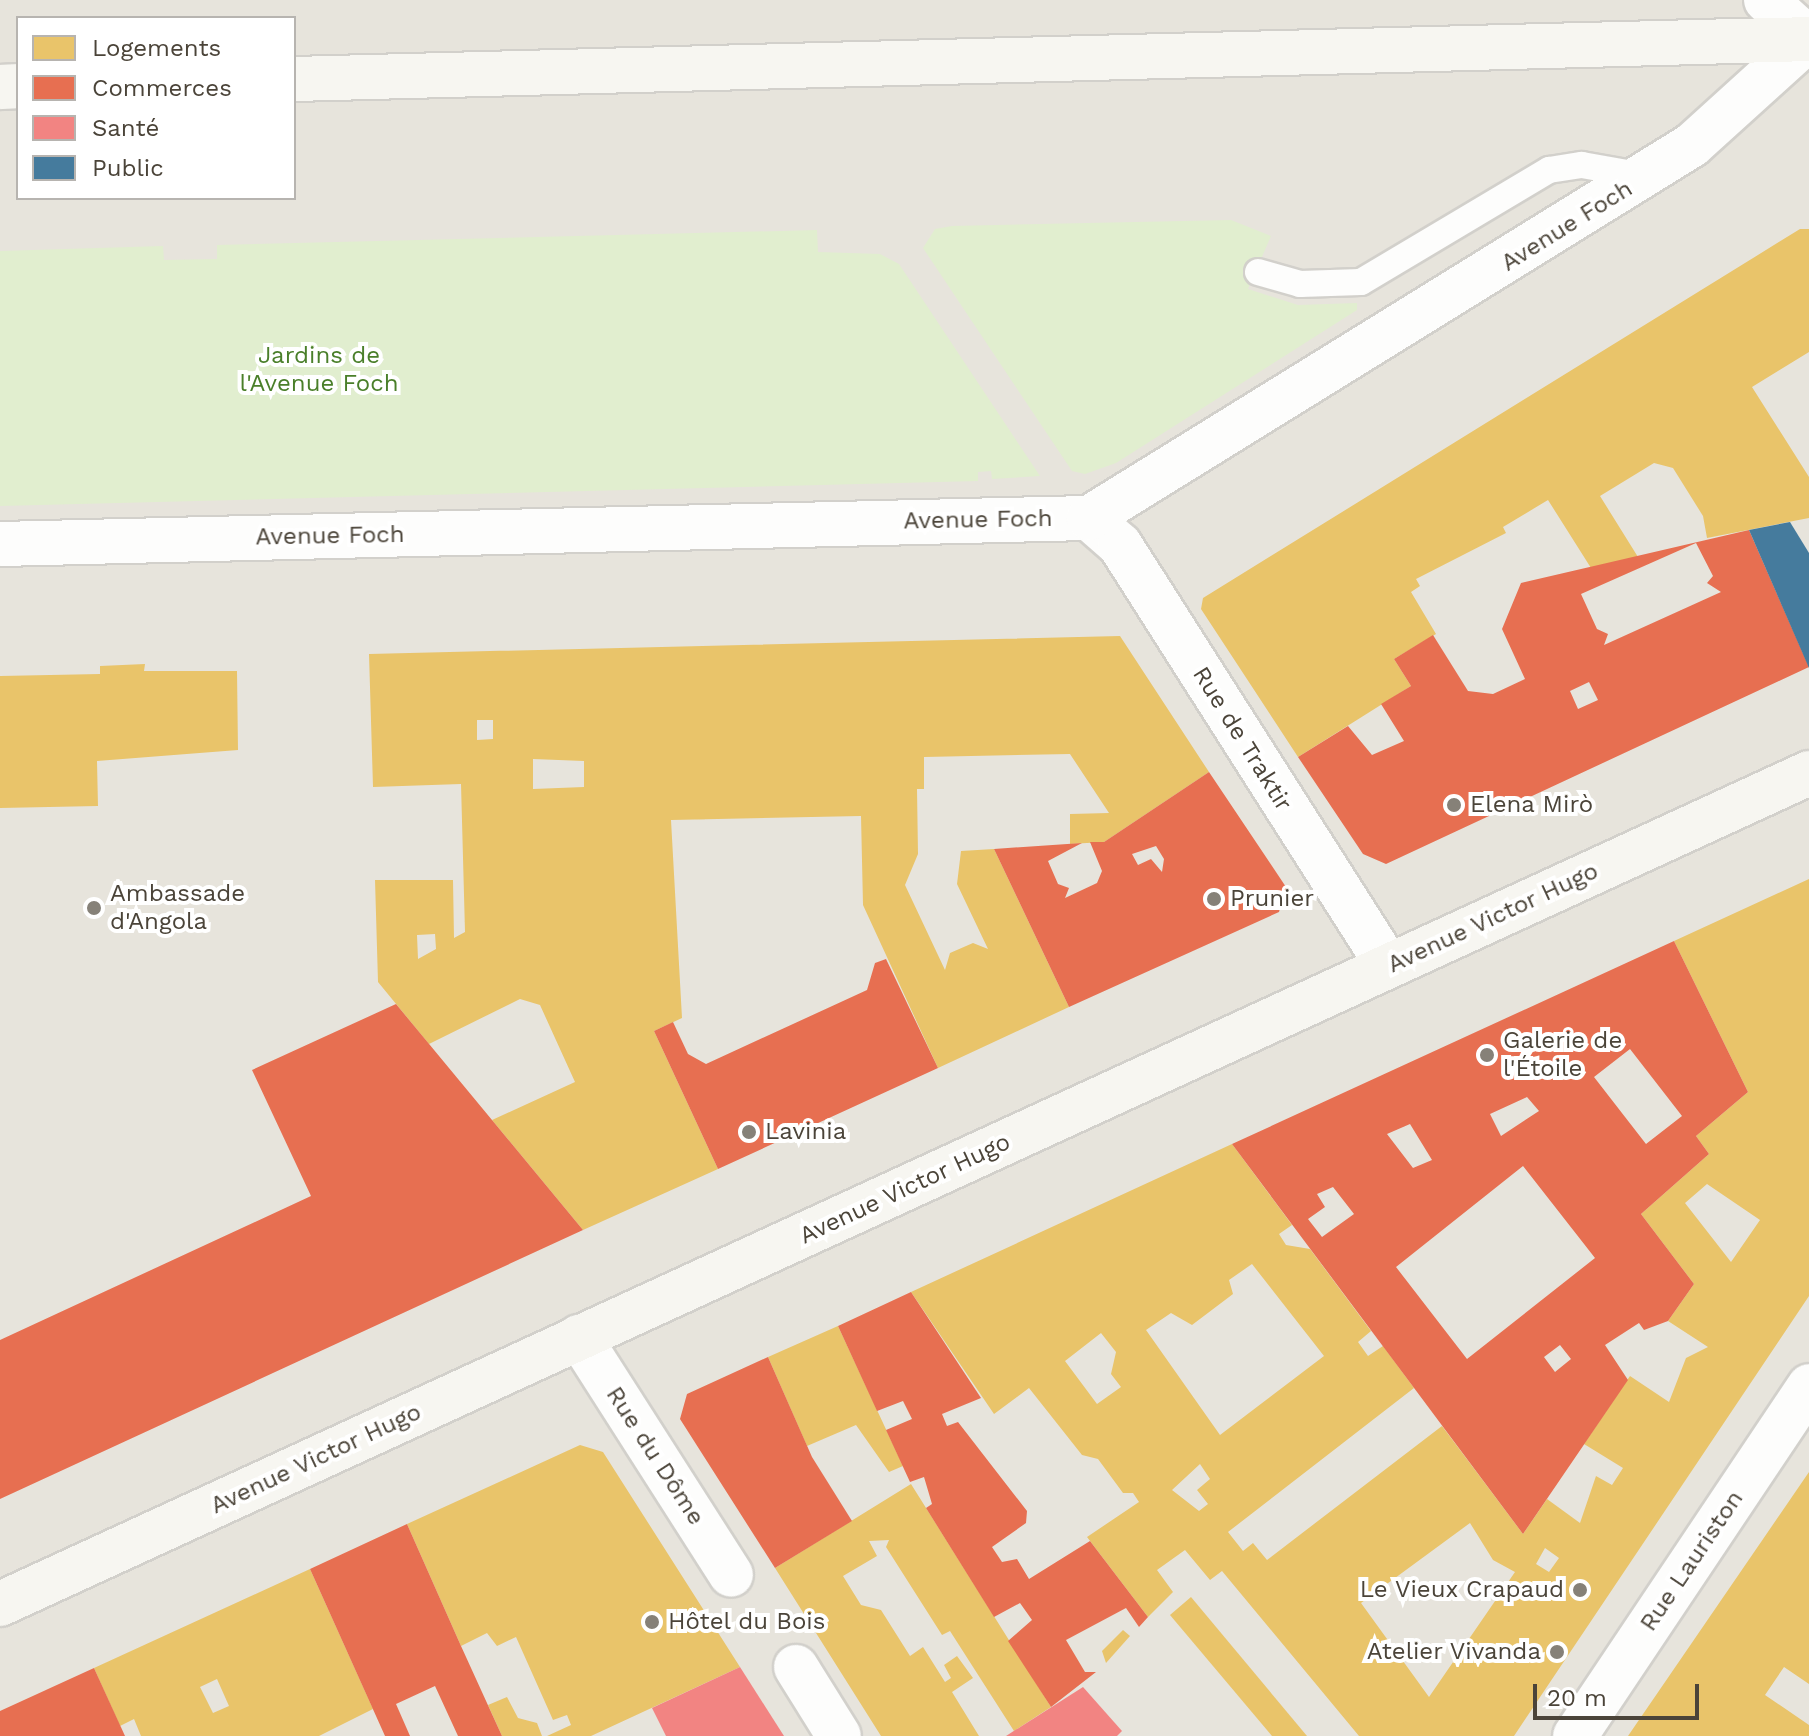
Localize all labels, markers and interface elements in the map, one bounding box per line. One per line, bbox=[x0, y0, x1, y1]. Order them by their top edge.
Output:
legend bbox=[16, 16, 296, 200]
text: Logements bbox=[92, 34, 221, 62]
text: Commerces bbox=[92, 74, 232, 102]
text: Santé bbox=[92, 114, 159, 142]
text: Public bbox=[92, 154, 164, 182]
street label: Avenue Foch bbox=[1496, 174, 1638, 278]
park label: Jardins de l'Avenue Foch bbox=[239, 342, 399, 398]
street label: Avenue Foch bbox=[903, 504, 1053, 536]
street label: Avenue Foch bbox=[255, 520, 405, 552]
street label: Rue de Traktir bbox=[1186, 661, 1298, 817]
place label: Elena Mirò bbox=[1470, 791, 1594, 819]
marker: Elena Mirò bbox=[1445, 796, 1463, 814]
street label: Avenue Victor Hugo bbox=[1383, 856, 1603, 980]
place label: Ambassade d'Angola bbox=[110, 880, 245, 936]
place label: Prunier bbox=[1230, 885, 1314, 913]
marker: Prunier bbox=[1205, 890, 1223, 908]
marker: Ambassade d'Angola bbox=[85, 899, 103, 917]
place label: Galerie de l'Étoile bbox=[1503, 1027, 1622, 1083]
marker: Galerie de l'Étoile bbox=[1478, 1046, 1496, 1064]
place label: Lavinia bbox=[765, 1118, 846, 1146]
marker: Lavinia bbox=[740, 1123, 758, 1141]
street label: Avenue Victor Hugo bbox=[795, 1127, 1015, 1251]
street label: Rue du Dôme bbox=[600, 1381, 710, 1531]
street label: Avenue Victor Hugo bbox=[206, 1397, 426, 1521]
street label: Rue Lauriston bbox=[1634, 1485, 1750, 1637]
place label: Le Vieux Crapaud bbox=[1358, 1576, 1564, 1604]
marker: Le Vieux Crapaud bbox=[1571, 1581, 1589, 1599]
place label: Hôtel du Bois bbox=[668, 1608, 826, 1636]
marker: Hôtel du Bois bbox=[643, 1613, 661, 1631]
place label: Atelier Vivanda bbox=[1365, 1638, 1541, 1666]
marker: Atelier Vivanda bbox=[1548, 1643, 1566, 1661]
scale bar bbox=[1537, 1668, 1703, 1718]
text: 20 m bbox=[1547, 1684, 1607, 1712]

